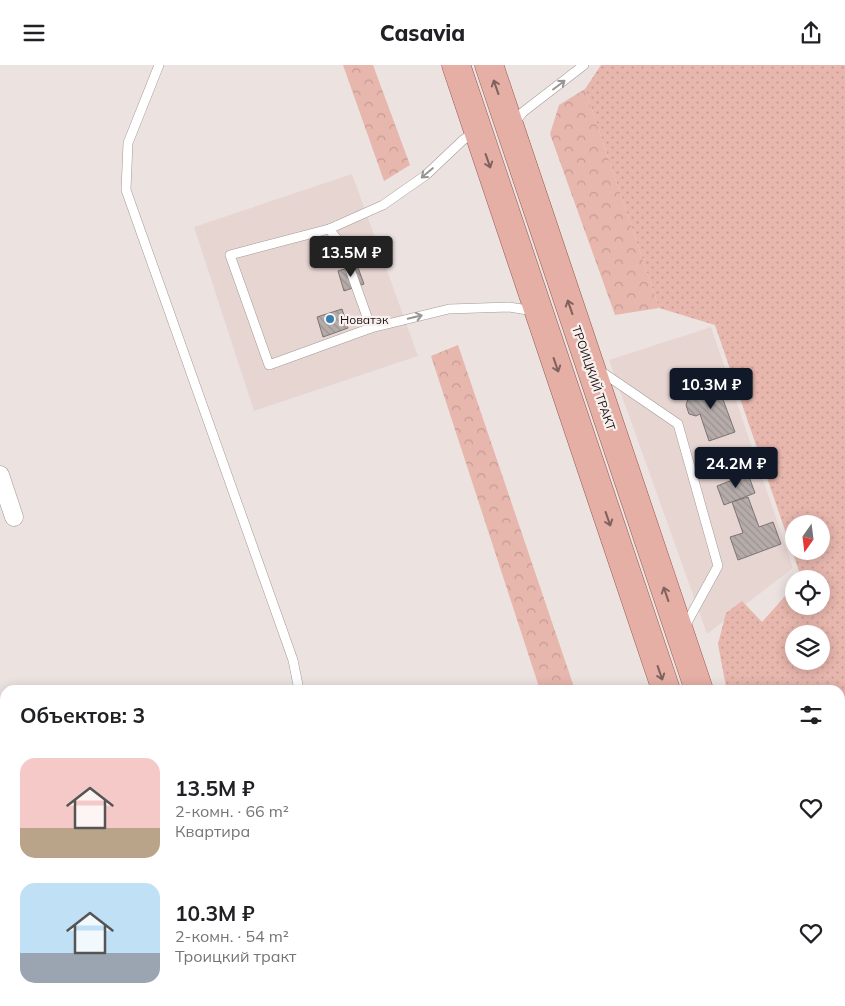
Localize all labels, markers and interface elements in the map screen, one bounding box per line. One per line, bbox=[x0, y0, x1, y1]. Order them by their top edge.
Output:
icon: menu bbox=[20, 19, 48, 47]
text: Casavia bbox=[380, 19, 465, 47]
icon: share bbox=[797, 19, 825, 47]
one-way arrow bbox=[552, 79, 565, 90]
one-way arrow bbox=[491, 80, 500, 95]
one-way arrow bbox=[484, 153, 493, 168]
one-way arrow bbox=[421, 167, 434, 179]
pin: 13.5M ₽ bbox=[305, 235, 397, 278]
text: 13.5M ₽ bbox=[321, 242, 381, 262]
one-way arrow bbox=[565, 300, 574, 316]
place label: Новатэк bbox=[340, 312, 389, 327]
one-way arrow bbox=[406, 312, 422, 321]
marker: Новатэк bbox=[324, 313, 336, 325]
street label: ТРОИЦКИЙ ТРАКТ bbox=[569, 324, 619, 433]
one-way arrow bbox=[552, 356, 562, 372]
pin: 10.3M ₽ bbox=[665, 367, 757, 410]
text: 10.3M ₽ bbox=[681, 374, 741, 394]
pin: 24.2M ₽ bbox=[690, 447, 782, 489]
text: 24.2M ₽ bbox=[706, 453, 766, 473]
one-way arrow bbox=[604, 511, 613, 526]
north arrow bbox=[785, 515, 830, 560]
map controls bbox=[785, 515, 830, 670]
button: locate bbox=[785, 570, 830, 615]
one-way arrow bbox=[661, 586, 671, 602]
button: layers bbox=[785, 625, 830, 670]
one-way arrow bbox=[656, 665, 665, 680]
icon: filters bbox=[797, 701, 825, 729]
text: Объектов: 3 bbox=[20, 702, 145, 728]
text: 13.5M ₽ bbox=[175, 775, 255, 801]
icon: home bbox=[60, 778, 120, 838]
icon: heart bbox=[797, 794, 825, 822]
text: 2-комн. · 66 m² bbox=[175, 801, 289, 821]
text: Квартира bbox=[175, 821, 250, 841]
text: 10.3M ₽ bbox=[175, 900, 255, 926]
icon: home bbox=[60, 903, 120, 963]
icon: heart bbox=[797, 919, 825, 947]
text: 2-комн. · 54 m² bbox=[175, 926, 289, 946]
text: Троицкий тракт bbox=[175, 946, 296, 966]

